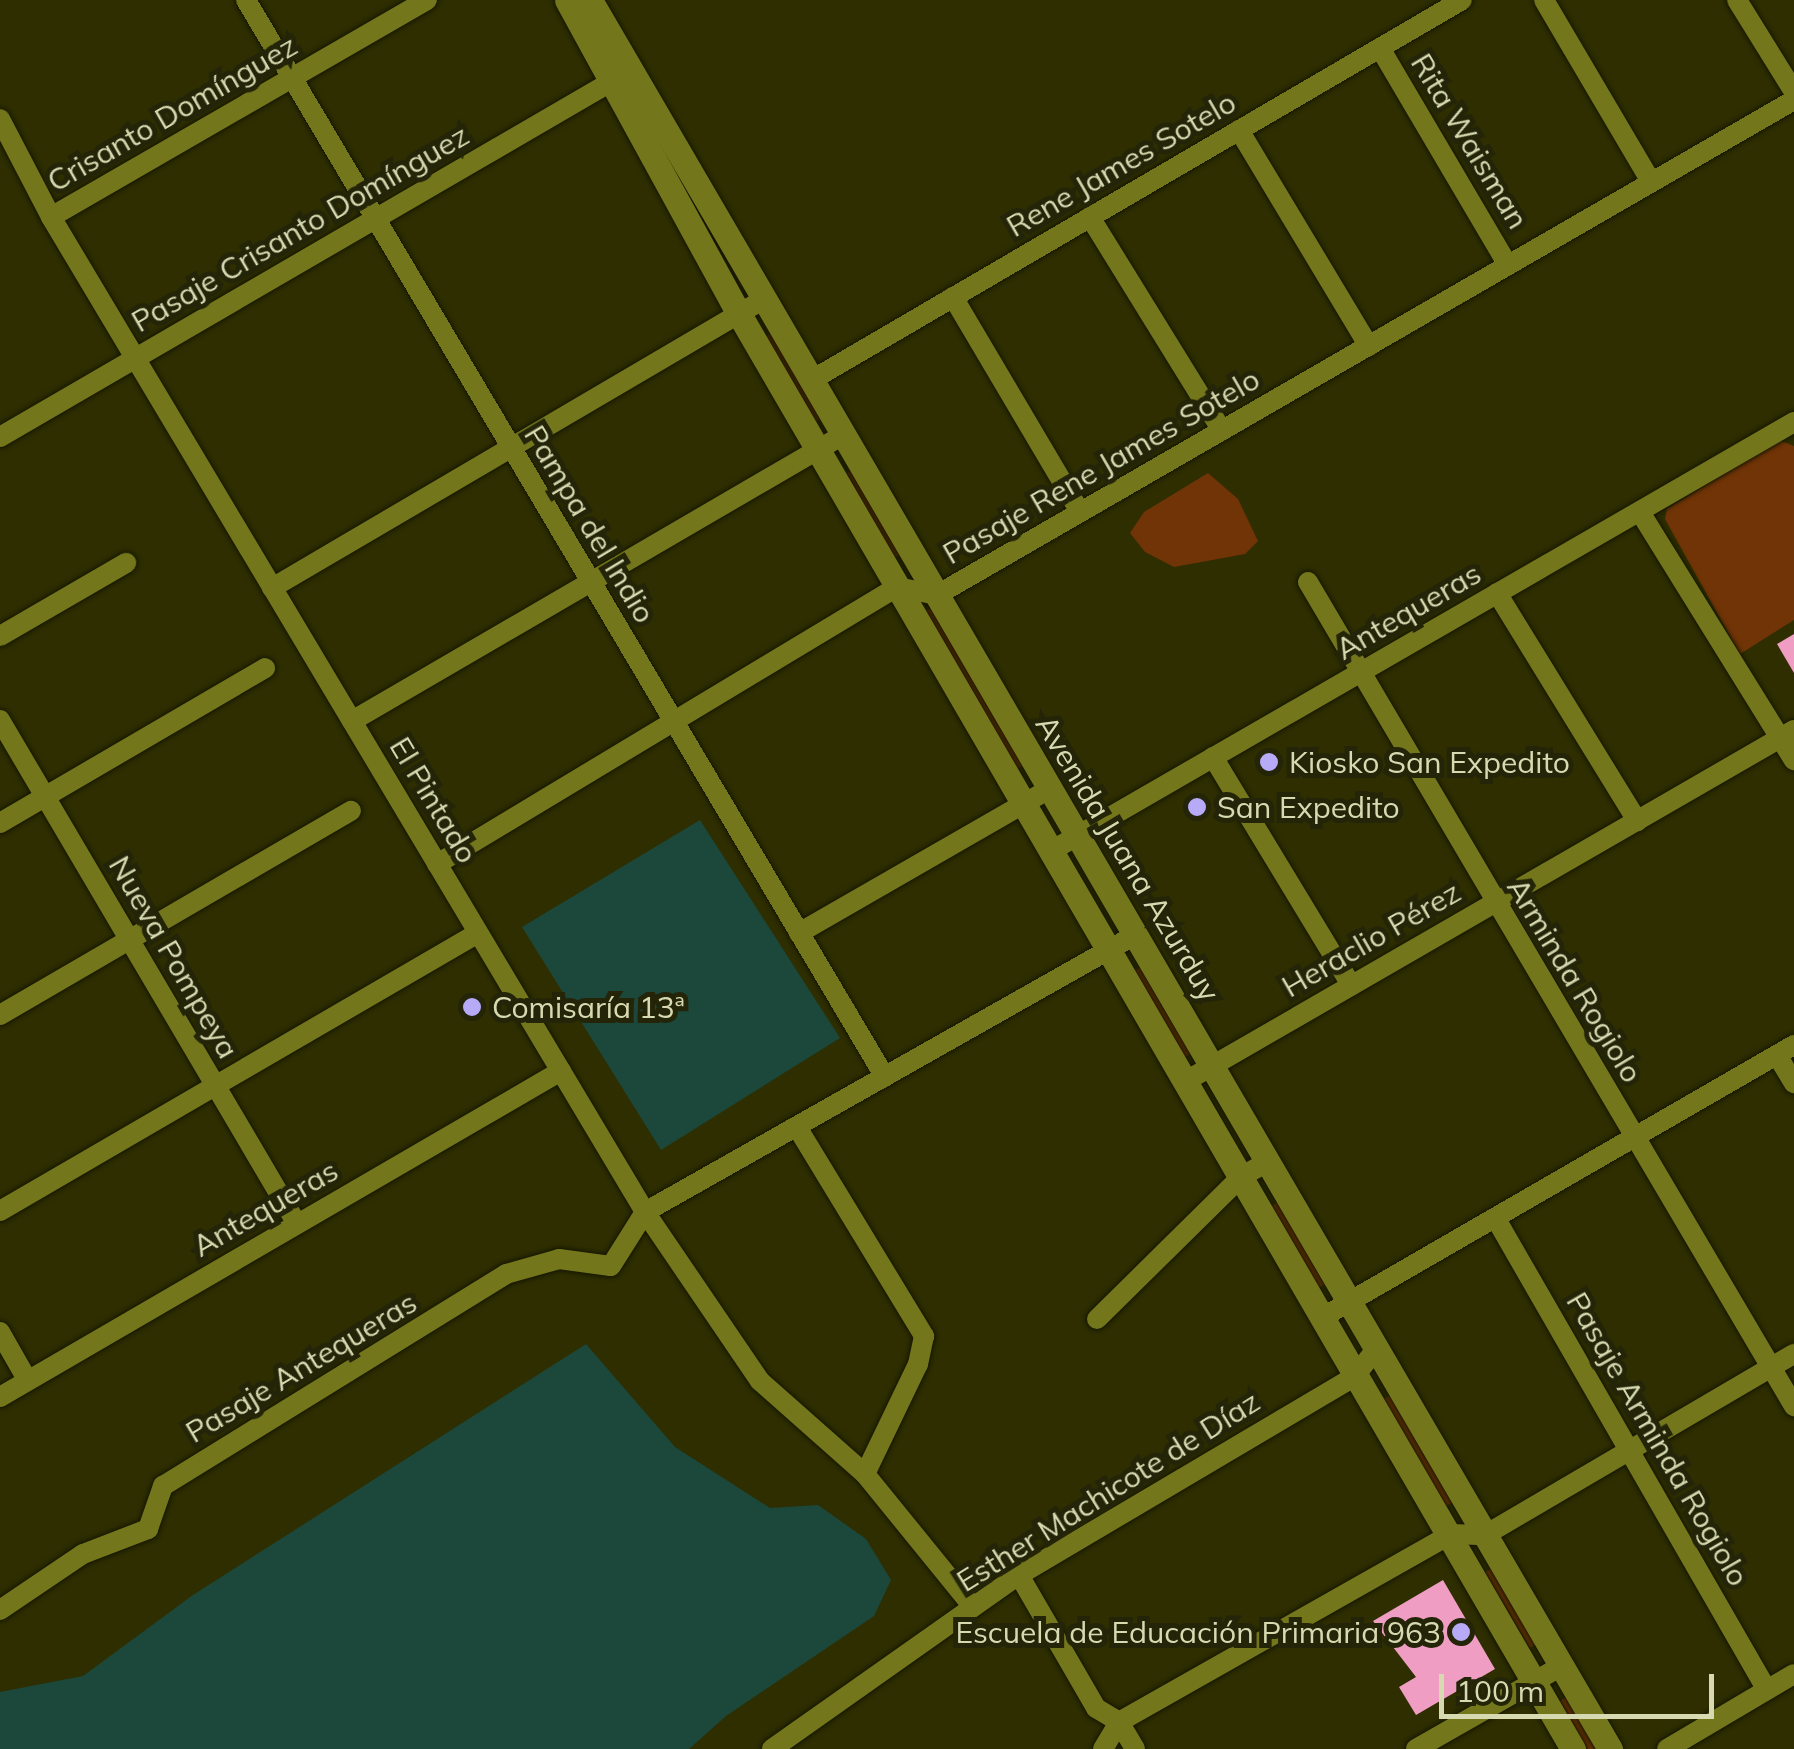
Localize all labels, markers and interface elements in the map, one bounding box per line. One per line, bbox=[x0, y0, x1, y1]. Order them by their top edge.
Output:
street label: Crisanto Domínguez bbox=[41, 27, 303, 199]
street label: Rita Waisman bbox=[1404, 47, 1536, 235]
street label: Rene James Sotelo bbox=[1000, 84, 1242, 244]
street label: Pasaje Crisanto Domínguez bbox=[125, 117, 475, 339]
street label: Pasaje Rene James Sotelo bbox=[936, 361, 1266, 571]
street label: Pampa del Indio bbox=[517, 419, 663, 629]
street label: Antequeras bbox=[1329, 555, 1487, 667]
street label: Avenida Juana Azurduy bbox=[1028, 708, 1228, 1008]
street label: El Pintado bbox=[382, 731, 486, 869]
place label: Kiosko San Expedito bbox=[1289, 744, 1570, 780]
marker: Kiosko San Expedito bbox=[1258, 751, 1280, 773]
place label: San Expedito bbox=[1217, 789, 1400, 825]
marker: San Expedito bbox=[1186, 796, 1208, 818]
street label: Nueva Pompeya bbox=[102, 850, 246, 1064]
street label: Arminda Rogiolo bbox=[1500, 871, 1650, 1089]
street label: Heraclio Pérez bbox=[1275, 873, 1467, 1005]
place label: Comisaría 13ª bbox=[492, 989, 685, 1025]
marker: Comisaría 13ª bbox=[461, 996, 483, 1018]
street label: Antequeras bbox=[186, 1152, 344, 1264]
street label: Pasaje Antequeras bbox=[179, 1284, 423, 1450]
street label: Pasaje Arminda Rogiolo bbox=[1559, 1286, 1757, 1592]
street label: Esther Machicote de Díaz bbox=[950, 1383, 1266, 1599]
place label: Escuela de Educación Primaria 963 bbox=[956, 1614, 1441, 1650]
marker: Escuela de Educación Primaria 963 bbox=[1450, 1621, 1472, 1643]
scale bar bbox=[1444, 1654, 1719, 1716]
text: 100 m bbox=[1456, 1672, 1544, 1710]

